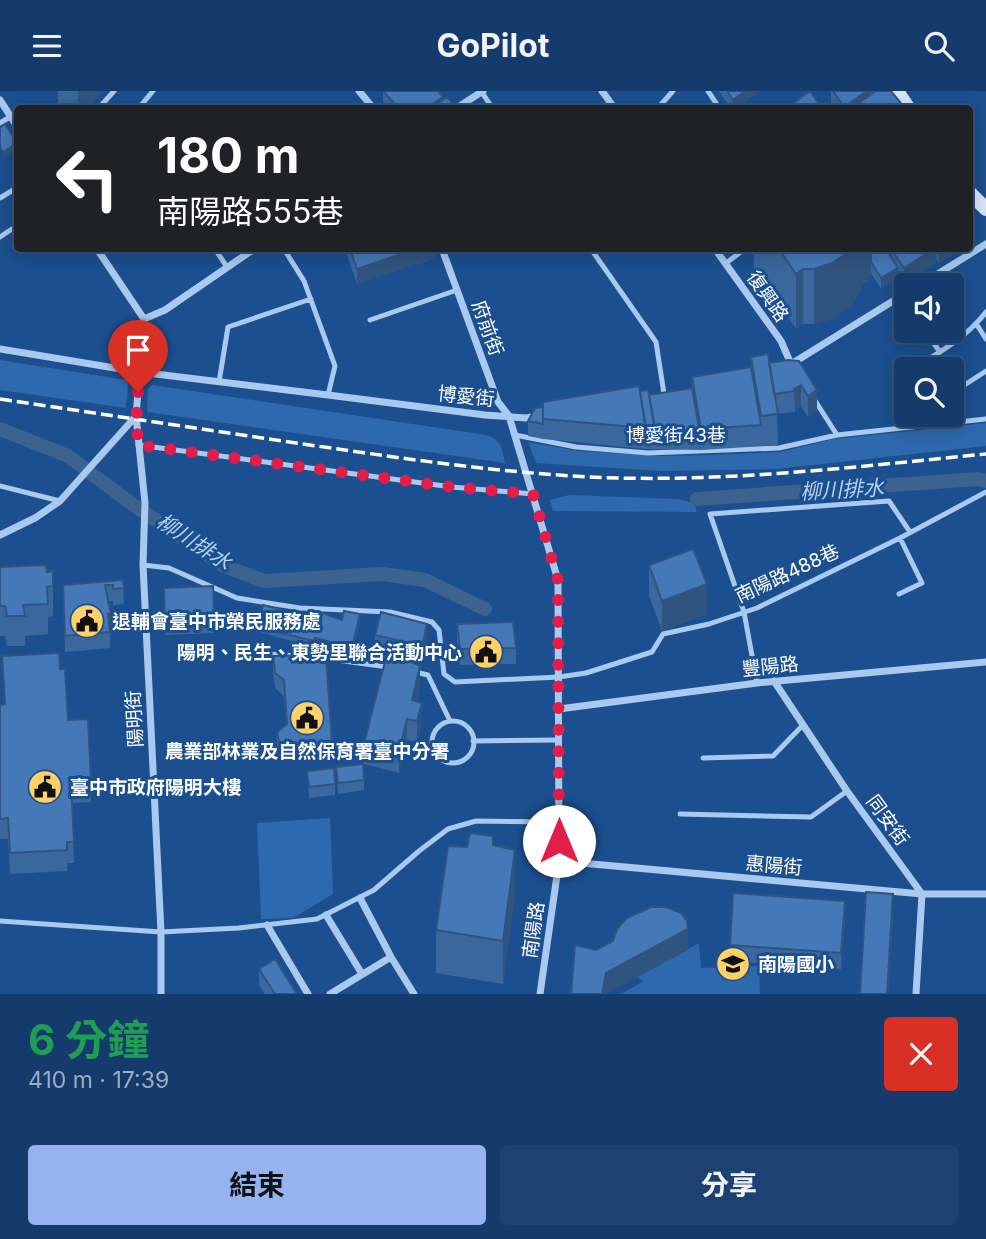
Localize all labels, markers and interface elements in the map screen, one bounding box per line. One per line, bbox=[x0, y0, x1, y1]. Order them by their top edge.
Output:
text: GoPilot bbox=[436, 26, 550, 65]
icon: menu bbox=[28, 27, 66, 65]
icon: search bbox=[920, 27, 958, 65]
text: 180 m bbox=[157, 126, 299, 185]
icon: left bbox=[42, 133, 133, 224]
text: 南陽路555巷 bbox=[157, 192, 343, 231]
street label: 復興路 bbox=[742, 266, 793, 326]
map controls bbox=[894, 273, 964, 427]
button: sound bbox=[894, 273, 964, 343]
street label: 府前街 bbox=[467, 297, 508, 359]
pin bbox=[108, 320, 168, 392]
icon: arrive bbox=[119, 331, 157, 369]
button: search bbox=[894, 357, 964, 427]
street label: 博愛街 bbox=[436, 382, 496, 411]
street label: 博愛街43巷 bbox=[626, 424, 726, 447]
water label: 柳川排水 bbox=[799, 475, 886, 504]
water label: 柳川排水 bbox=[152, 508, 237, 575]
street label: 南陽路488巷 bbox=[732, 539, 843, 607]
public building icon: 退輔會臺中市榮民服務處 bbox=[68, 602, 106, 640]
place label: 退輔會臺中市榮民服務處 bbox=[112, 610, 321, 633]
public building icon: 陽明、民生、東勢里聯合活動中心 bbox=[467, 633, 505, 671]
place label: 陽明、民生、東勢里聯合活動中心 bbox=[177, 641, 462, 664]
street label: 豐陽路 bbox=[740, 652, 800, 681]
street label: 陽明街 bbox=[122, 690, 147, 748]
public building icon: 農業部林業及自然保育署臺中分署 bbox=[288, 699, 326, 737]
place label: 農業部林業及自然保育署臺中分署 bbox=[164, 740, 450, 763]
public building icon: 臺中市政府陽明大樓 bbox=[26, 768, 64, 806]
place label: 臺中市政府陽明大樓 bbox=[70, 776, 241, 799]
street label: 同安街 bbox=[862, 790, 914, 850]
position arrow bbox=[522, 804, 596, 878]
street label: 惠陽街 bbox=[745, 852, 803, 879]
street label: 南陽路 bbox=[518, 900, 549, 960]
school or university icon: 南陽國小 bbox=[714, 945, 752, 983]
place label: 南陽國小 bbox=[758, 953, 834, 976]
text: 6 分鐘 bbox=[28, 1014, 149, 1065]
button: close bbox=[884, 1017, 958, 1091]
text: 410 m · 17:39 bbox=[28, 1066, 169, 1094]
button: 結束 bbox=[28, 1145, 486, 1225]
button: 分享 bbox=[500, 1145, 958, 1225]

